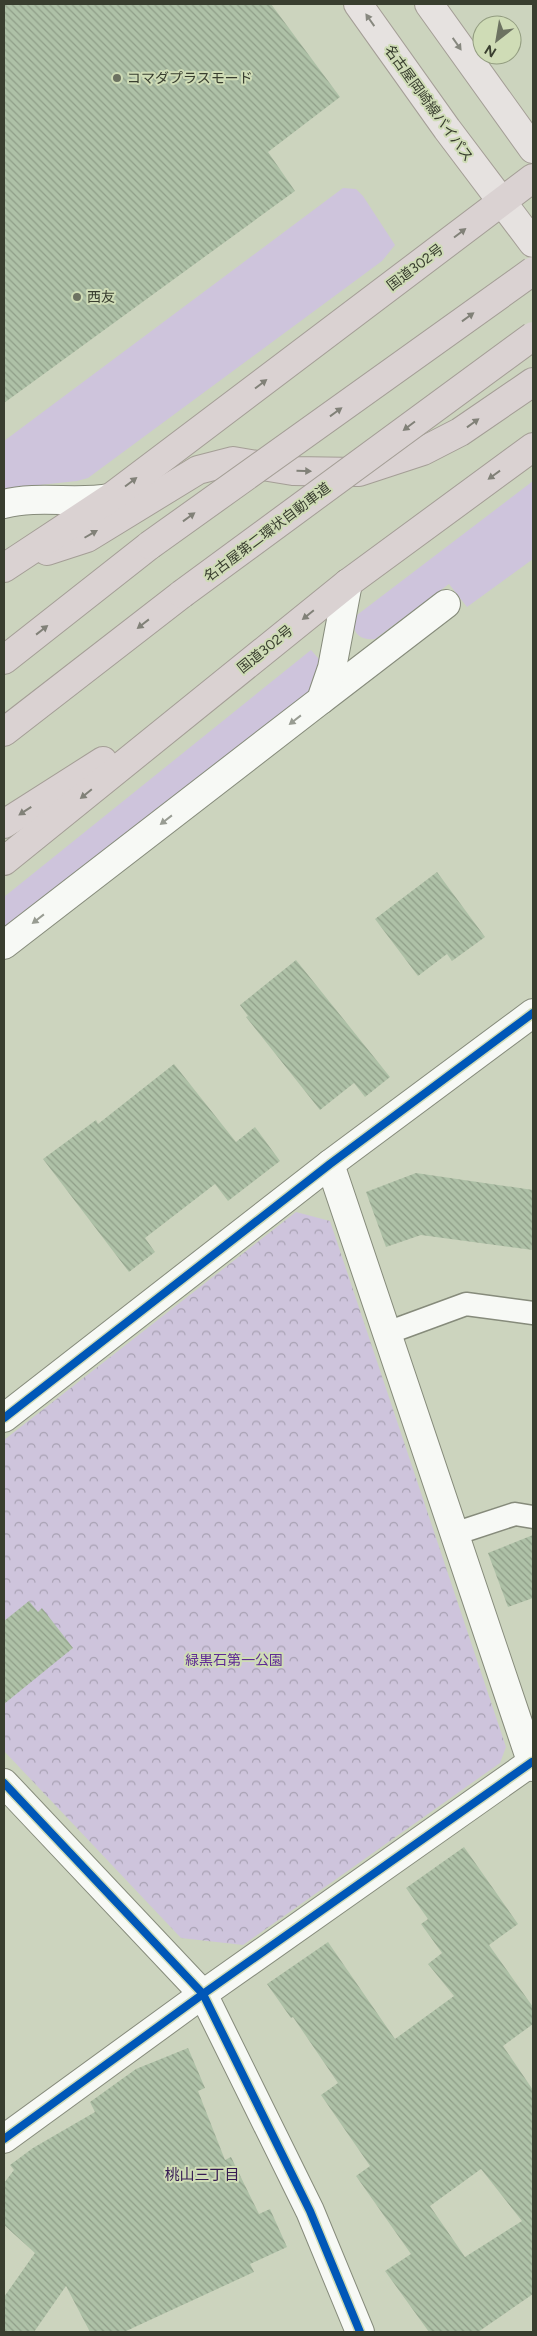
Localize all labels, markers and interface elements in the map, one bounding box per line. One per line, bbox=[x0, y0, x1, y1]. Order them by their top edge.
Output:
one-way arrow bbox=[365, 14, 375, 27]
north arrow bbox=[472, 15, 522, 65]
one-way arrow bbox=[452, 37, 462, 50]
text: N bbox=[482, 41, 500, 61]
street label: 名古屋岡崎線バイパス bbox=[381, 42, 477, 165]
place label: コマダプラスモード bbox=[127, 70, 253, 87]
marker: コマダプラスモード bbox=[111, 72, 123, 84]
one-way arrow bbox=[453, 228, 467, 238]
street label: 国道302号 bbox=[384, 241, 447, 294]
place label: 西友 bbox=[87, 289, 115, 306]
marker: 西友 bbox=[71, 291, 83, 303]
one-way arrow bbox=[461, 312, 475, 322]
one-way arrow bbox=[254, 378, 267, 389]
one-way arrow bbox=[329, 407, 343, 417]
one-way arrow bbox=[466, 418, 480, 428]
one-way arrow bbox=[403, 421, 416, 432]
one-way arrow bbox=[296, 467, 312, 475]
one-way arrow bbox=[488, 470, 501, 481]
one-way arrow bbox=[124, 476, 137, 487]
street label: 名古屋第二環状自動車道 bbox=[201, 479, 334, 586]
one-way arrow bbox=[183, 512, 196, 522]
one-way arrow bbox=[85, 530, 98, 539]
one-way arrow bbox=[302, 610, 315, 621]
one-way arrow bbox=[137, 619, 150, 630]
street label: 国道302号 bbox=[234, 622, 296, 677]
one-way arrow bbox=[35, 625, 48, 636]
one-way arrow bbox=[289, 715, 302, 726]
one-way arrow bbox=[80, 788, 93, 799]
one-way arrow bbox=[19, 806, 32, 815]
one-way arrow bbox=[159, 815, 173, 825]
one-way arrow bbox=[31, 914, 44, 925]
park label: 緑黒石第一公園 bbox=[185, 1652, 283, 1669]
district label: 桃山三丁目 bbox=[164, 2166, 240, 2184]

